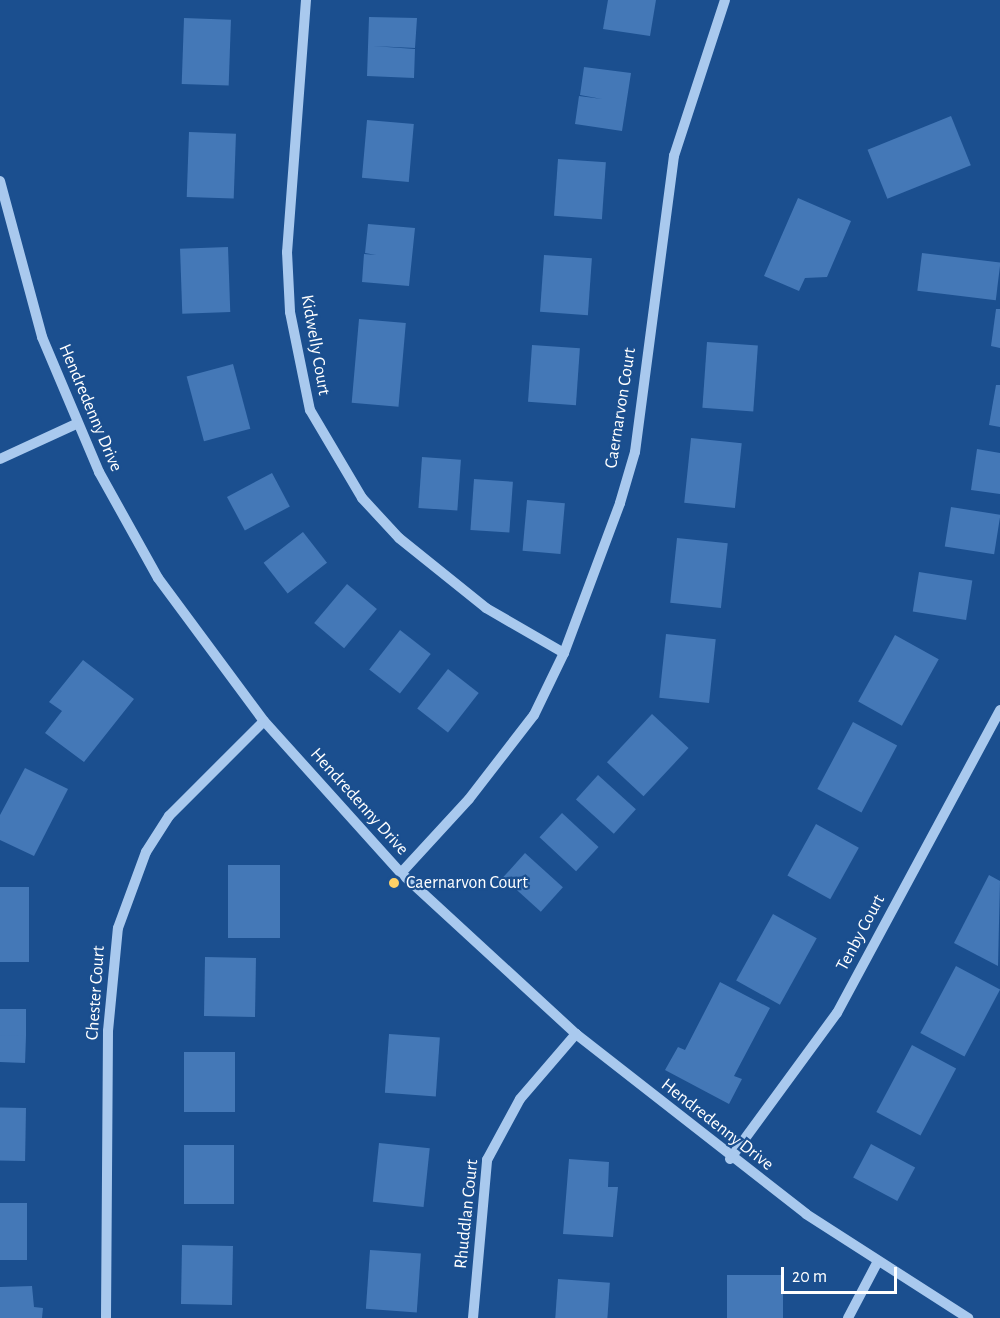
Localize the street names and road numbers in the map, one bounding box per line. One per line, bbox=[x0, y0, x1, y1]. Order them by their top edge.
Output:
street label: Kidwelly Court bbox=[296, 293, 334, 397]
street label: Hendredenny Drive bbox=[53, 341, 127, 475]
street label: Caernarvon Court bbox=[601, 346, 641, 470]
street label: Hendredenny Drive bbox=[305, 744, 413, 860]
street label: Tenby Court bbox=[832, 891, 890, 975]
street label: Chester Court bbox=[82, 945, 110, 1041]
street label: Hendredenny Drive bbox=[656, 1074, 778, 1176]
street label: Rhuddlan Court bbox=[450, 1158, 484, 1270]

